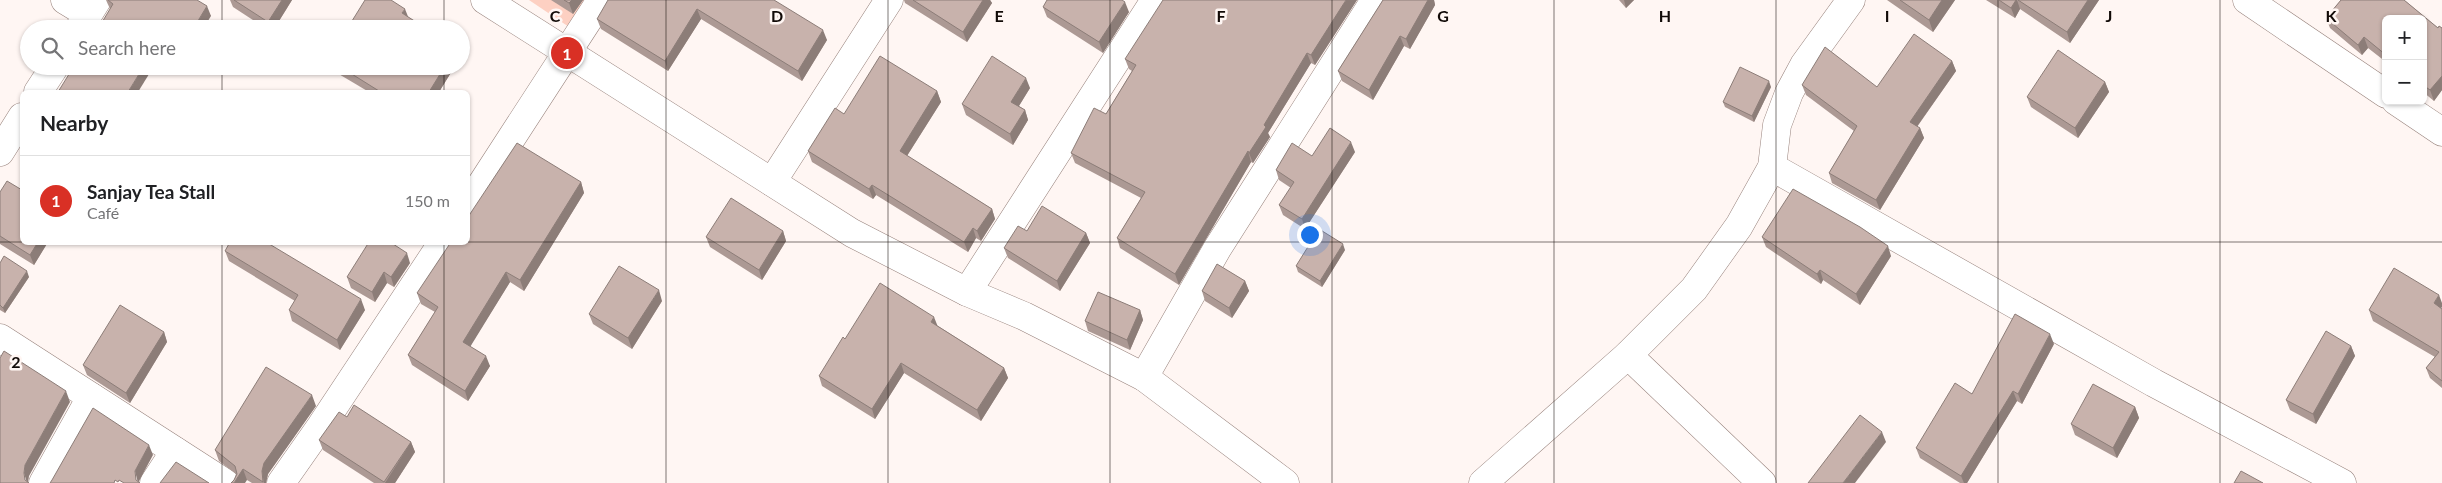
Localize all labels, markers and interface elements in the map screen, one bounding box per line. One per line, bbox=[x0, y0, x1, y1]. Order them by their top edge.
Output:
text: C bbox=[550, 6, 561, 25]
text: D bbox=[771, 6, 783, 25]
text: E bbox=[994, 6, 1004, 25]
text: F bbox=[1216, 6, 1226, 25]
text: G bbox=[1437, 6, 1449, 25]
text: H bbox=[1659, 6, 1671, 25]
text: I bbox=[1885, 6, 1889, 25]
text: J bbox=[2106, 6, 2112, 25]
text: K bbox=[2326, 6, 2338, 25]
map controls bbox=[2382, 15, 2427, 105]
button: + bbox=[2382, 15, 2427, 60]
search box bbox=[20, 20, 470, 75]
icon: search bbox=[38, 34, 66, 62]
pin: 1 bbox=[551, 34, 583, 72]
text: Search here bbox=[78, 36, 176, 59]
button: − bbox=[2382, 60, 2427, 105]
text: Nearby bbox=[40, 110, 108, 135]
text: Sanjay Tea Stall bbox=[87, 180, 215, 203]
text: 1 bbox=[51, 191, 61, 210]
text: 150 m bbox=[405, 191, 450, 210]
text: Café bbox=[87, 203, 119, 222]
your location bbox=[1297, 222, 1323, 248]
text: 2 bbox=[11, 352, 21, 371]

